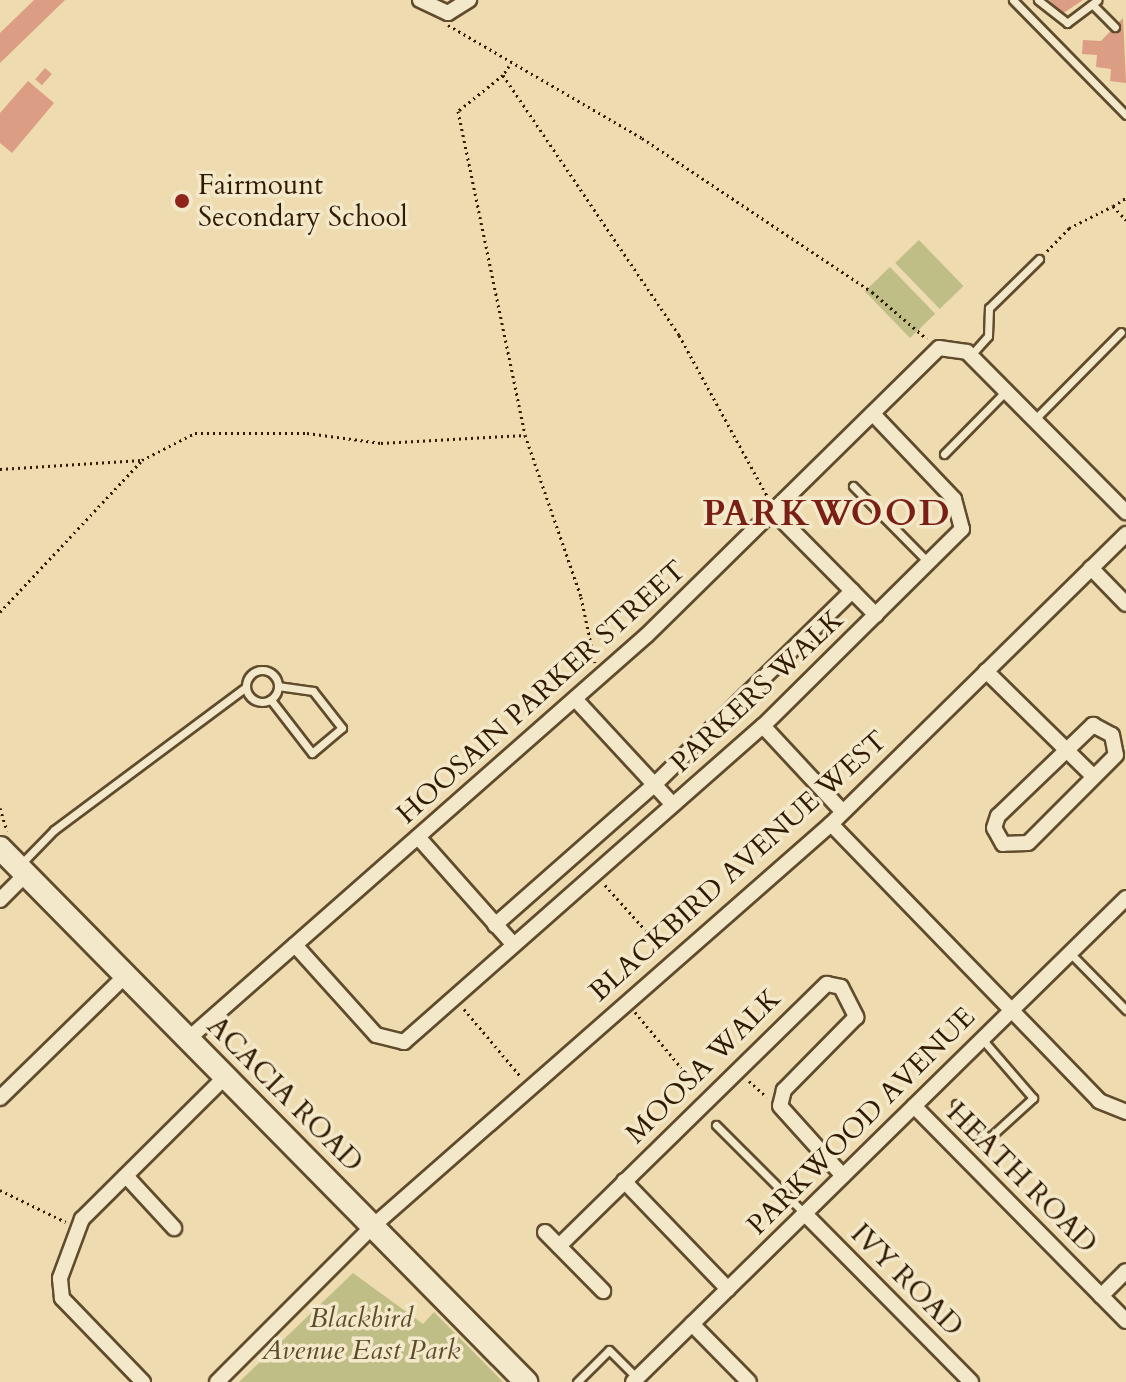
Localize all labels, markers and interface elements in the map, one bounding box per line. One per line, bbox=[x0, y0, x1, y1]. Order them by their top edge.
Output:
place label: Fairmount Secondary School bbox=[198, 168, 408, 234]
marker: Fairmount Secondary School bbox=[173, 192, 191, 210]
district label: PARKWOOD bbox=[702, 492, 952, 536]
street label: HOOSAIN PARKER STREET bbox=[390, 553, 692, 831]
street label: PARKERS WALK bbox=[664, 602, 850, 780]
street label: BLACKBIRD AVENUE WEST bbox=[582, 724, 894, 1008]
street label: MOOSA WALK bbox=[619, 982, 787, 1150]
street label: PARKWOOD AVENUE bbox=[740, 1000, 982, 1242]
street label: ACACIA ROAD bbox=[200, 1009, 370, 1179]
street label: HEATH ROAD bbox=[940, 1096, 1104, 1260]
street label: IVY ROAD bbox=[844, 1217, 970, 1343]
park label: Blackbird Avenue East Park bbox=[262, 1301, 460, 1367]

